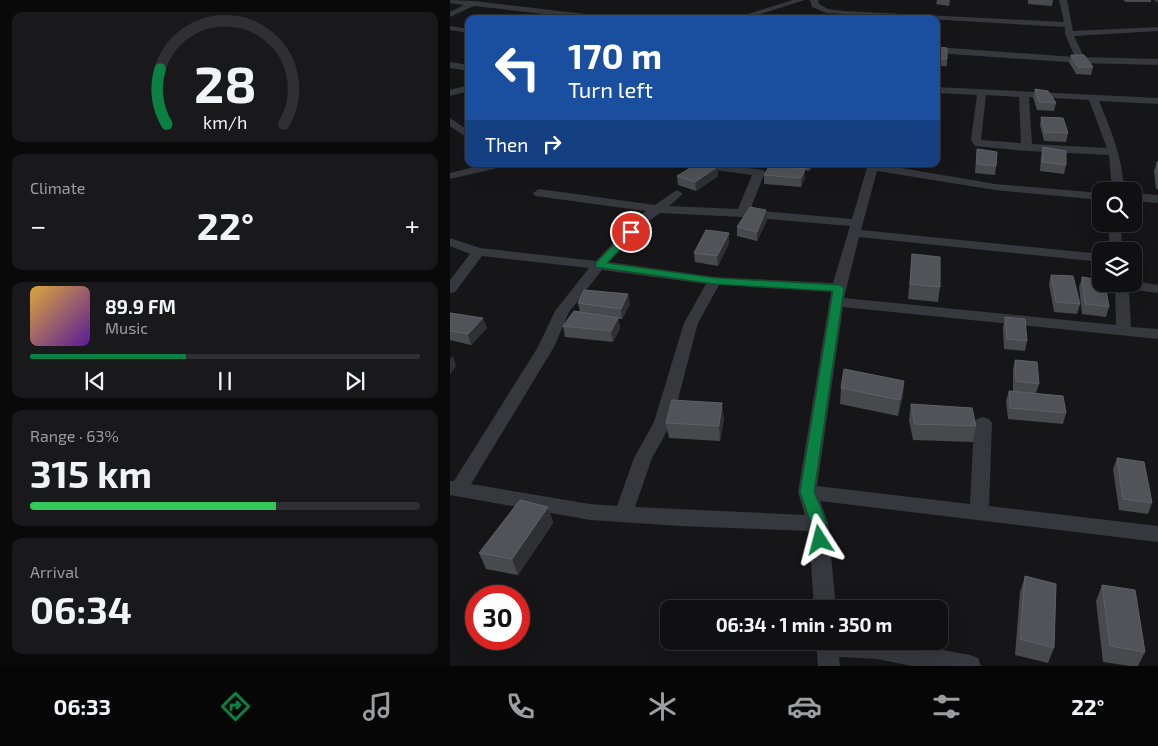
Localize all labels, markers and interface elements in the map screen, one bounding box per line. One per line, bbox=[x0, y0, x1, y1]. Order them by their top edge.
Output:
text: 170 m bbox=[568, 34, 662, 76]
icon: left bbox=[485, 35, 550, 100]
text: 28 bbox=[194, 51, 256, 113]
text: Turn left bbox=[568, 76, 653, 102]
text: km/h bbox=[203, 111, 247, 133]
icon: right bbox=[538, 130, 566, 158]
text: Then bbox=[485, 133, 528, 156]
text: Climate bbox=[30, 178, 85, 197]
map controls bbox=[1092, 182, 1142, 292]
button: search bbox=[1092, 182, 1142, 232]
text: 22° bbox=[197, 202, 254, 248]
text: − bbox=[30, 208, 46, 242]
text: + bbox=[405, 208, 420, 242]
pin bbox=[610, 211, 652, 253]
icon: arrive bbox=[617, 218, 645, 246]
button: layers bbox=[1092, 242, 1142, 292]
text: 89.9 FM bbox=[105, 295, 176, 318]
text: Music bbox=[105, 318, 148, 337]
icon: previous bbox=[81, 367, 109, 395]
icon: pause bbox=[211, 367, 239, 395]
icon: next bbox=[341, 367, 369, 395]
text: Range · 63% bbox=[30, 426, 119, 445]
text: 315 km bbox=[30, 450, 152, 496]
position arrow bbox=[793, 513, 845, 565]
text: Arrival bbox=[30, 562, 79, 581]
speed limit sign: 30 bbox=[465, 585, 530, 650]
text: 06:34 bbox=[30, 586, 132, 632]
text: 06:34 · 1 min · 350 m bbox=[716, 613, 892, 636]
icon: directions bbox=[218, 689, 253, 724]
icon: music bbox=[360, 689, 395, 724]
icon: phone bbox=[503, 689, 538, 724]
icon: climate bbox=[645, 689, 680, 724]
icon: car bbox=[787, 689, 822, 724]
icon: filters bbox=[929, 689, 964, 724]
text: 06:33 bbox=[54, 693, 111, 719]
text: 22° bbox=[1071, 693, 1104, 719]

